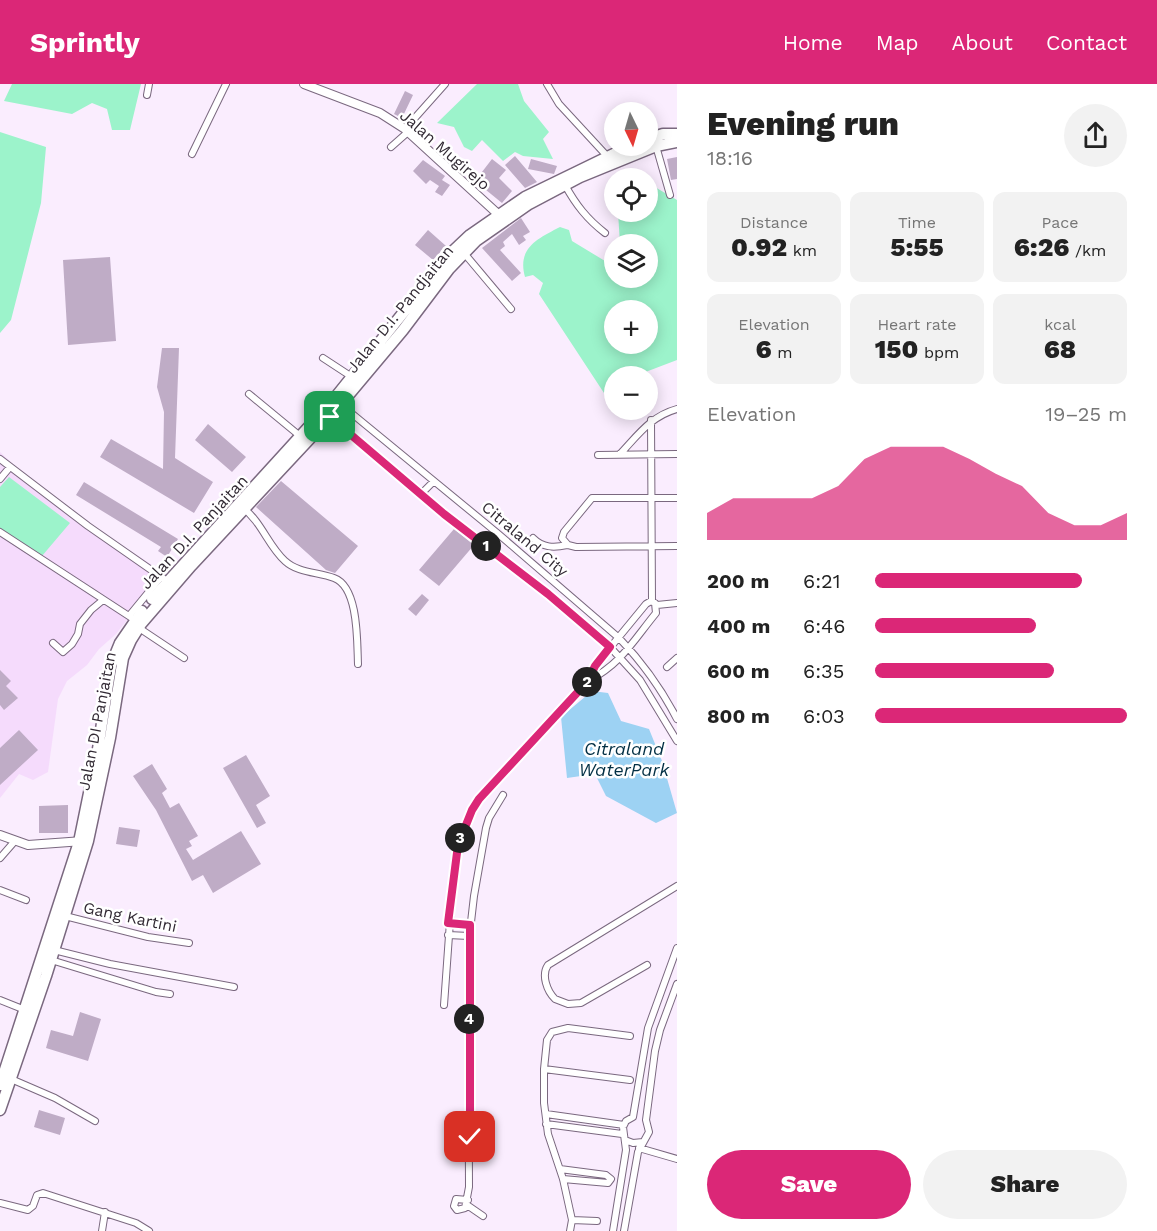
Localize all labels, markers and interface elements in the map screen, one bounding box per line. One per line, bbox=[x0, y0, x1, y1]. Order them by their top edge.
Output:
text: Sprintly bbox=[30, 26, 140, 59]
text: Home bbox=[783, 30, 843, 55]
text: Map bbox=[876, 30, 919, 55]
text: About bbox=[952, 30, 1013, 55]
text: Contact bbox=[1046, 30, 1127, 55]
north arrow bbox=[604, 102, 658, 156]
map controls bbox=[604, 102, 658, 420]
text: Evening run bbox=[707, 104, 899, 143]
button: share bbox=[1064, 104, 1127, 167]
street label: Jalan Mugirejo bbox=[396, 106, 494, 194]
text: 18:16 bbox=[707, 146, 753, 170]
button: locate bbox=[604, 168, 658, 222]
text: Distance bbox=[740, 213, 808, 232]
text: Time bbox=[898, 213, 936, 232]
text: Pace bbox=[1041, 213, 1079, 232]
text: 0.92 bbox=[731, 232, 787, 262]
text: 5:55 bbox=[890, 232, 944, 262]
text: 6:26 bbox=[1014, 232, 1069, 262]
button: layers bbox=[604, 234, 658, 288]
street label: Jalan D.I. Pandjaitan bbox=[343, 241, 457, 377]
text: km bbox=[787, 241, 817, 260]
text: /km bbox=[1069, 241, 1106, 260]
button: + bbox=[604, 300, 658, 354]
text: Elevation bbox=[738, 315, 810, 334]
text: Heart rate bbox=[877, 315, 957, 334]
text: kcal bbox=[1044, 315, 1076, 334]
text: 6 bbox=[756, 334, 772, 364]
text: 150 bbox=[875, 334, 918, 364]
text: 68 bbox=[1044, 334, 1076, 364]
text: m bbox=[772, 343, 792, 362]
text: bpm bbox=[918, 343, 959, 362]
button: − bbox=[604, 366, 658, 420]
pin bbox=[304, 391, 355, 442]
icon: arrive bbox=[313, 400, 346, 433]
text: Elevation bbox=[707, 402, 796, 426]
text: 19–25 m bbox=[1045, 402, 1127, 426]
street label: Jalan D.I. Panjaitan bbox=[136, 471, 252, 593]
street label: Citraland City bbox=[478, 497, 573, 581]
pin: 1 bbox=[471, 531, 501, 561]
text: 1 bbox=[483, 536, 489, 555]
text: 200 m bbox=[707, 569, 769, 593]
text: 6:21 bbox=[803, 569, 841, 593]
text: 400 m bbox=[707, 614, 770, 638]
text: 6:46 bbox=[803, 614, 845, 638]
street label: Jalan DI Panjaitan bbox=[74, 650, 120, 792]
text: 600 m bbox=[707, 659, 770, 683]
text: 6:35 bbox=[803, 659, 844, 683]
pin: 2 bbox=[572, 667, 602, 697]
text: 2 bbox=[582, 672, 592, 691]
text: 800 m bbox=[707, 704, 770, 728]
text: 6:03 bbox=[803, 704, 845, 728]
water label: Citraland WaterPark bbox=[579, 738, 670, 780]
pin: 3 bbox=[445, 823, 475, 853]
text: 3 bbox=[455, 828, 465, 847]
street label: Gang Kartini bbox=[82, 898, 178, 936]
pin: 4 bbox=[454, 1004, 484, 1034]
text: 4 bbox=[464, 1009, 474, 1028]
pin bbox=[444, 1111, 495, 1162]
icon: check bbox=[453, 1120, 486, 1153]
button: Save bbox=[707, 1150, 911, 1219]
button: Share bbox=[923, 1150, 1127, 1219]

